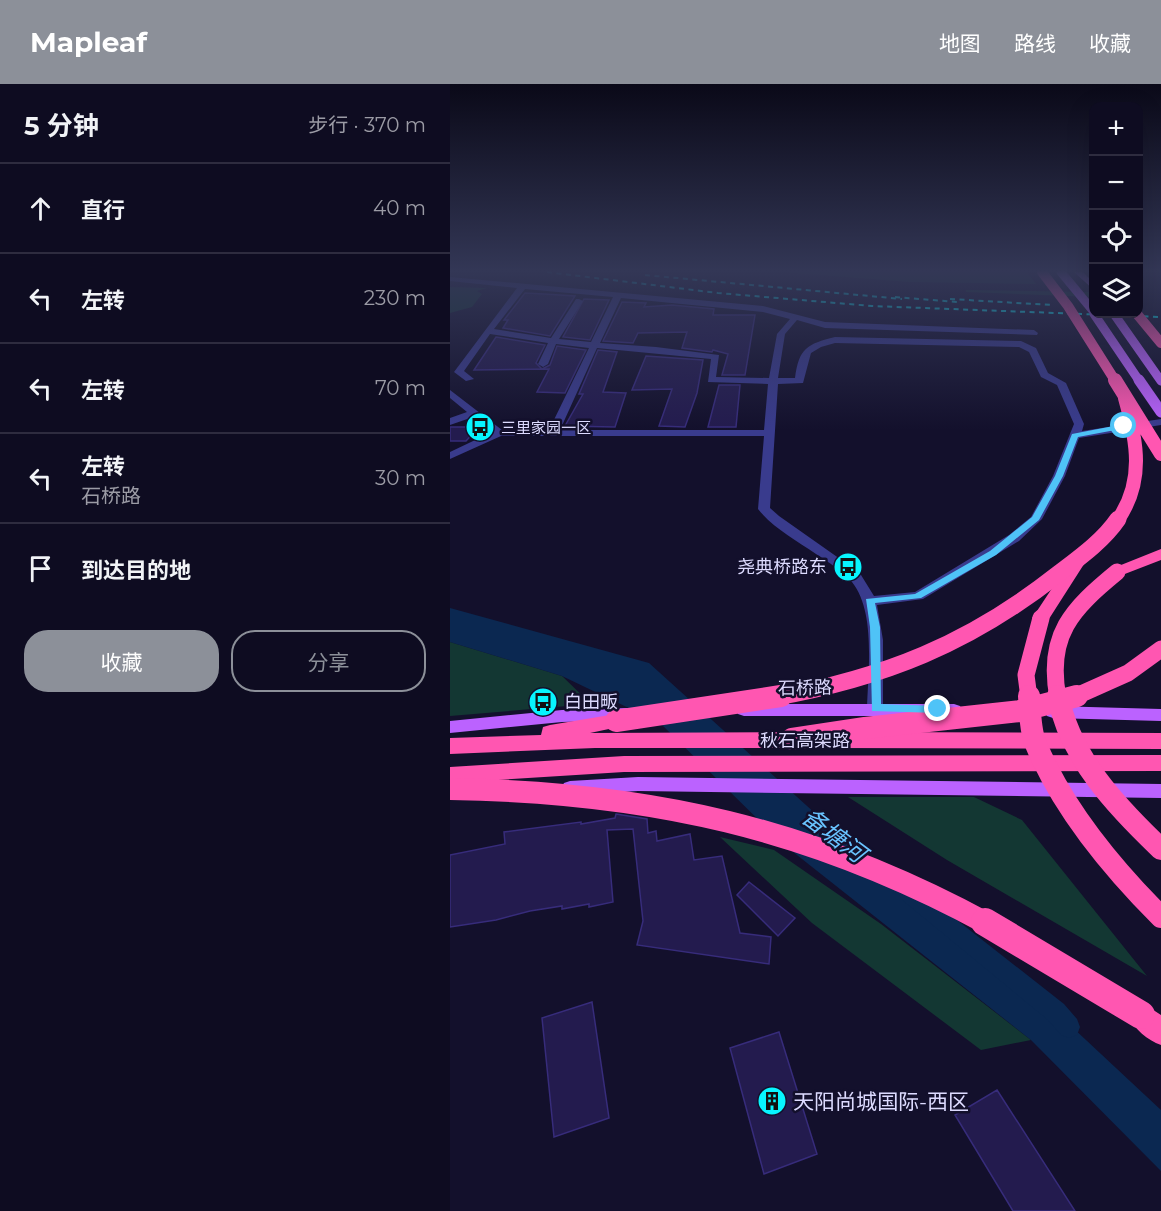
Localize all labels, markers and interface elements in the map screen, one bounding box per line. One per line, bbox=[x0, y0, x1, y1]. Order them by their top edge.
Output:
text: Mapleaf bbox=[30, 25, 147, 59]
text: 地图 bbox=[939, 31, 981, 56]
text: 路线 bbox=[1014, 31, 1056, 56]
text: 收藏 bbox=[1089, 31, 1131, 56]
map controls bbox=[1089, 102, 1143, 318]
button: + bbox=[1089, 102, 1143, 156]
text: 5 分钟 bbox=[24, 110, 99, 142]
text: 步行 · 370 m bbox=[308, 113, 426, 137]
button: − bbox=[1089, 156, 1143, 210]
icon: ahead bbox=[24, 192, 57, 225]
text: 40 m bbox=[373, 196, 426, 220]
text: 直行 bbox=[81, 197, 125, 224]
button: locate bbox=[1089, 210, 1143, 264]
button: layers bbox=[1089, 264, 1143, 318]
icon: left bbox=[24, 282, 57, 315]
text: 230 m bbox=[364, 286, 426, 310]
text: 左转 bbox=[81, 287, 125, 314]
icon: left bbox=[24, 372, 57, 405]
text: 70 m bbox=[375, 376, 426, 400]
text: 左转 bbox=[81, 377, 125, 404]
bus stop icon: 三里家园一区 bbox=[464, 411, 496, 443]
route start bbox=[1110, 412, 1136, 438]
place label: 三里家园一区 bbox=[501, 418, 591, 437]
text: 左转 bbox=[81, 453, 125, 480]
icon: left bbox=[24, 462, 57, 495]
text: 30 m bbox=[375, 466, 426, 490]
text: 石桥路 bbox=[81, 484, 141, 508]
bus stop icon: 尧典桥路东 bbox=[832, 551, 864, 583]
icon: arrive bbox=[24, 552, 57, 585]
place label: 尧典桥路东 bbox=[737, 556, 827, 578]
text: 到达目的地 bbox=[81, 557, 191, 584]
button: 收藏 bbox=[24, 630, 219, 692]
button: 分享 bbox=[231, 630, 426, 692]
street label: 石桥路 bbox=[778, 677, 832, 699]
bus stop icon: 白田畈 bbox=[527, 686, 559, 718]
place label: 白田畈 bbox=[564, 691, 618, 713]
route end bbox=[924, 695, 950, 721]
street label: 秋石高架路 bbox=[760, 730, 850, 752]
water label: 备塘河 bbox=[797, 802, 875, 871]
building icon: 天阳尚城国际-西区 bbox=[756, 1085, 788, 1117]
place label: 天阳尚城国际-西区 bbox=[793, 1089, 969, 1114]

